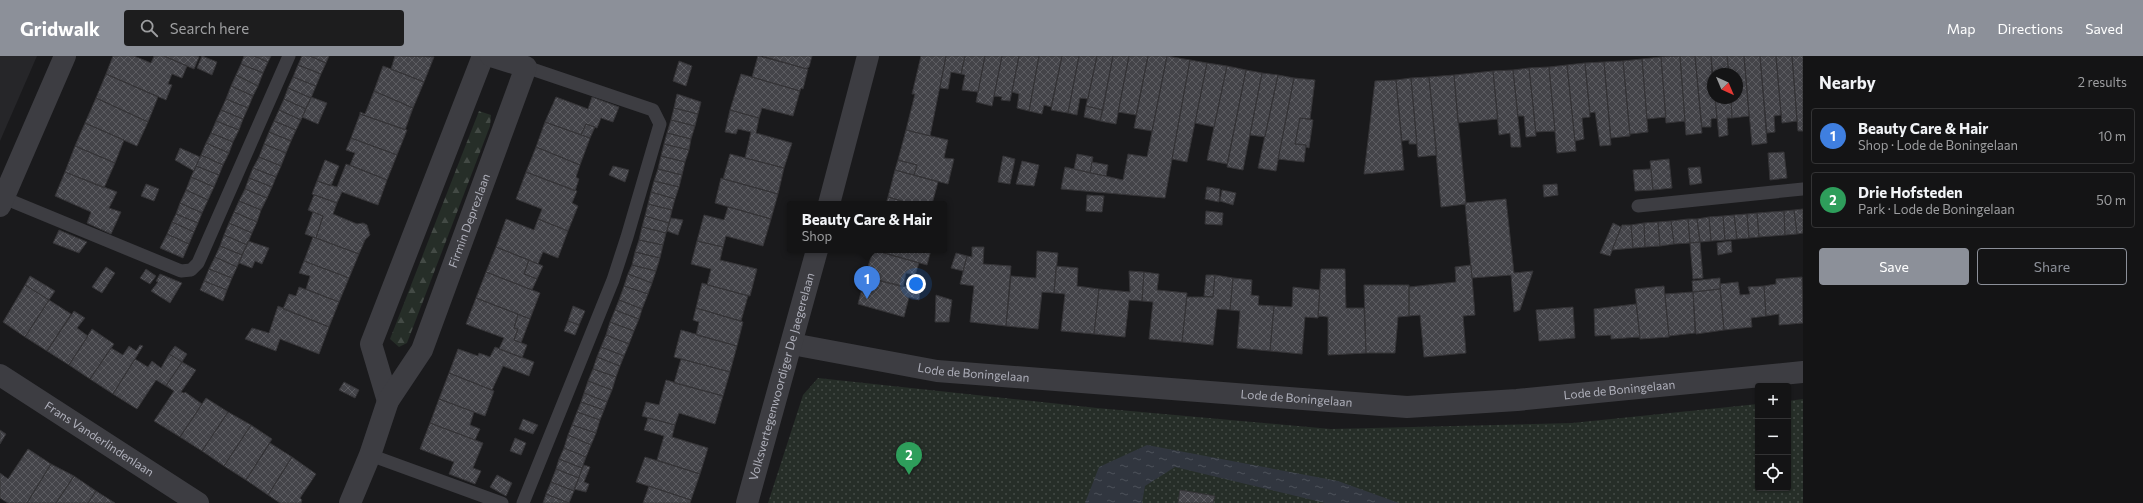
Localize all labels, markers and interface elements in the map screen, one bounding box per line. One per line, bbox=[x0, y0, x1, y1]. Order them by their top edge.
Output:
search box bbox=[124, 10, 404, 46]
text: Gridwalk bbox=[20, 17, 100, 40]
icon: search bbox=[138, 17, 160, 39]
text: Search here bbox=[170, 19, 249, 37]
text: Map bbox=[1947, 20, 1976, 37]
text: Directions bbox=[1998, 20, 2063, 37]
text: Saved bbox=[2085, 20, 2123, 37]
north arrow bbox=[1707, 68, 1743, 104]
text: Nearby bbox=[1819, 72, 1876, 93]
text: 2 results bbox=[2078, 74, 2127, 90]
text: Beauty Care & Hair bbox=[1858, 119, 1988, 137]
text: 1 bbox=[1830, 128, 1836, 144]
text: 10 m bbox=[2098, 128, 2126, 144]
text: Shop · Lode de Boningelaan bbox=[1858, 137, 2018, 153]
street label: Firmin Deprezlaan bbox=[445, 171, 492, 269]
text: Drie Hofsteden bbox=[1858, 183, 1963, 201]
text: 2 bbox=[1829, 192, 1837, 208]
text: 50 m bbox=[2096, 192, 2126, 208]
popup bbox=[787, 201, 947, 253]
text: Park · Lode de Boningelaan bbox=[1858, 201, 2015, 217]
text: Beauty Care & Hair bbox=[802, 210, 932, 228]
text: Shop bbox=[802, 228, 832, 244]
button: Save bbox=[1819, 248, 1969, 285]
button: Share bbox=[1977, 248, 2127, 285]
pin: 1 bbox=[854, 266, 880, 299]
street label: Volksvertegenwoordiger De Jaegerelaan bbox=[746, 271, 816, 482]
your location bbox=[906, 274, 926, 294]
street label: Lode de Boningelaan bbox=[917, 360, 1030, 384]
street label: Lode de Boningelaan bbox=[1563, 377, 1676, 401]
map controls bbox=[1755, 383, 1791, 491]
button: + bbox=[1755, 383, 1791, 419]
street label: Lode de Boningelaan bbox=[1240, 386, 1353, 409]
street label: Frans Vanderlindenlaan bbox=[43, 398, 157, 479]
button: − bbox=[1755, 419, 1791, 455]
pin: 2 bbox=[896, 442, 922, 475]
button: locate bbox=[1755, 455, 1791, 491]

